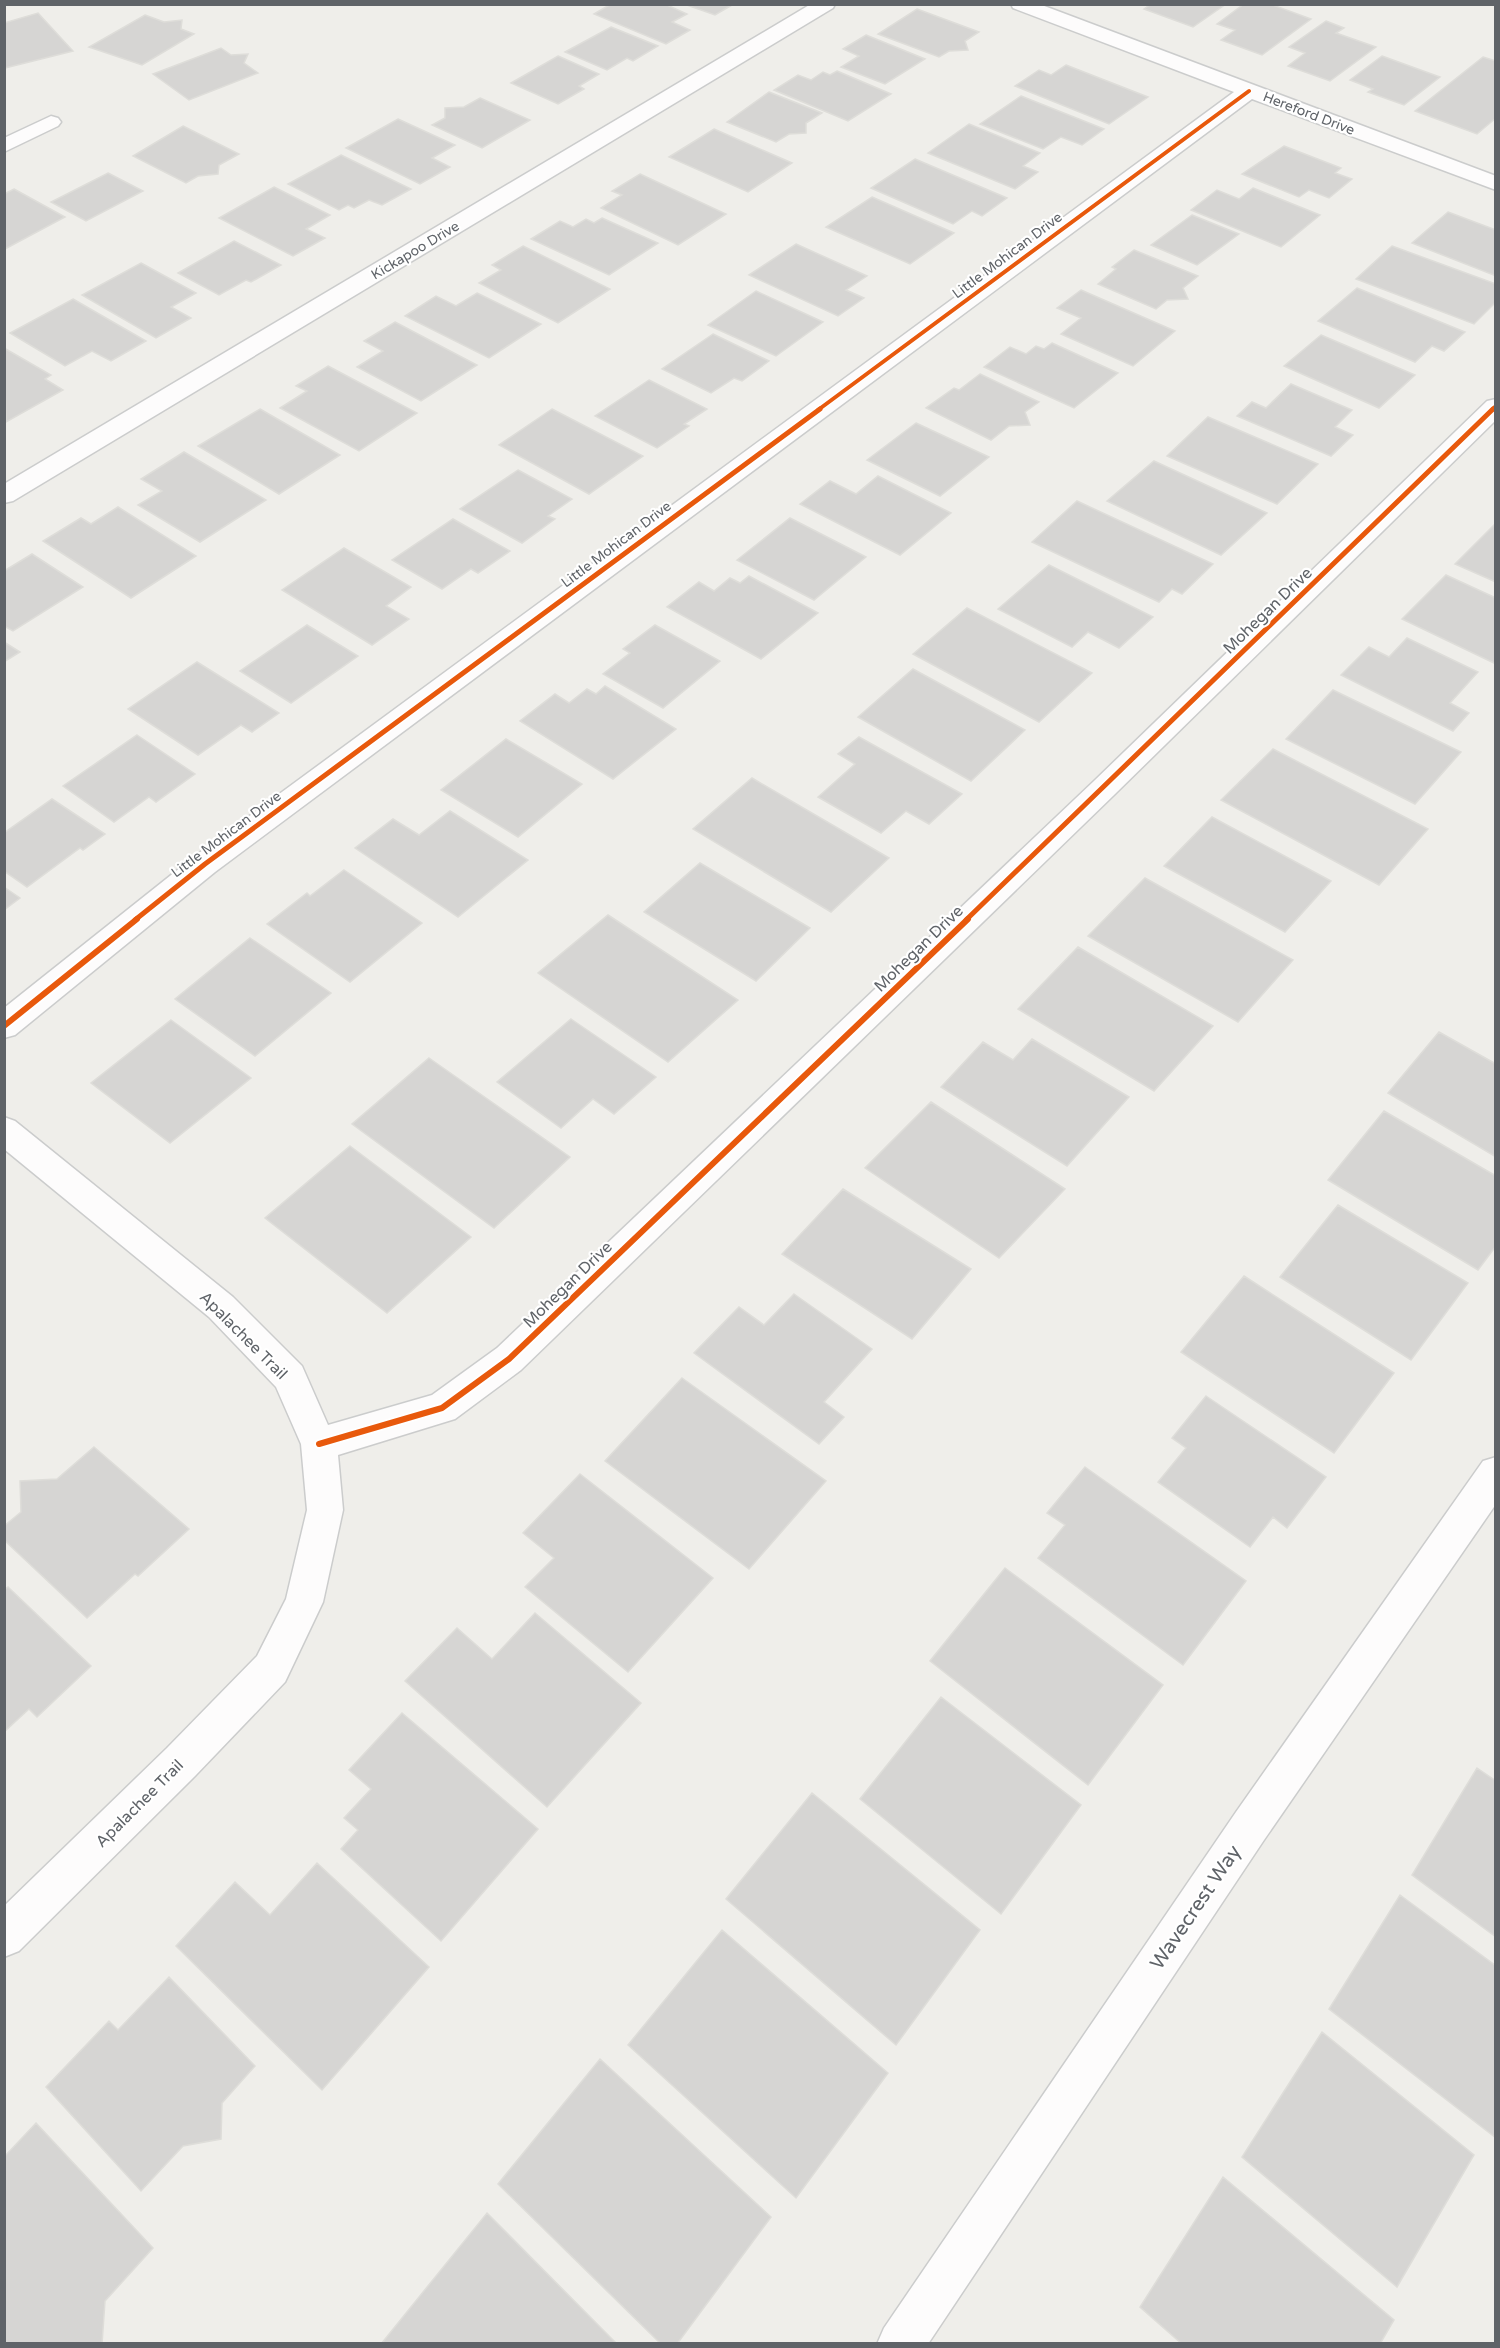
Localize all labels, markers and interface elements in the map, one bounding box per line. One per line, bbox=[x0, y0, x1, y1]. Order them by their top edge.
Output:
street label: Hereford Drive bbox=[1261, 88, 1357, 139]
street label: Little Mohican Drive bbox=[949, 209, 1066, 302]
street label: Kickapoo Drive bbox=[368, 217, 462, 283]
street label: Little Mohican Drive bbox=[558, 498, 675, 591]
street label: Mohegan Drive bbox=[1219, 563, 1316, 658]
street label: Little Mohican Drive bbox=[168, 788, 285, 881]
street label: Mohegan Drive bbox=[870, 901, 967, 996]
street label: Mohegan Drive bbox=[519, 1237, 616, 1332]
street label: Apalachee Trail bbox=[195, 1288, 291, 1384]
street label: Apalachee Trail bbox=[92, 1756, 188, 1852]
street label: Wavecrest Way bbox=[1145, 1840, 1247, 1974]

